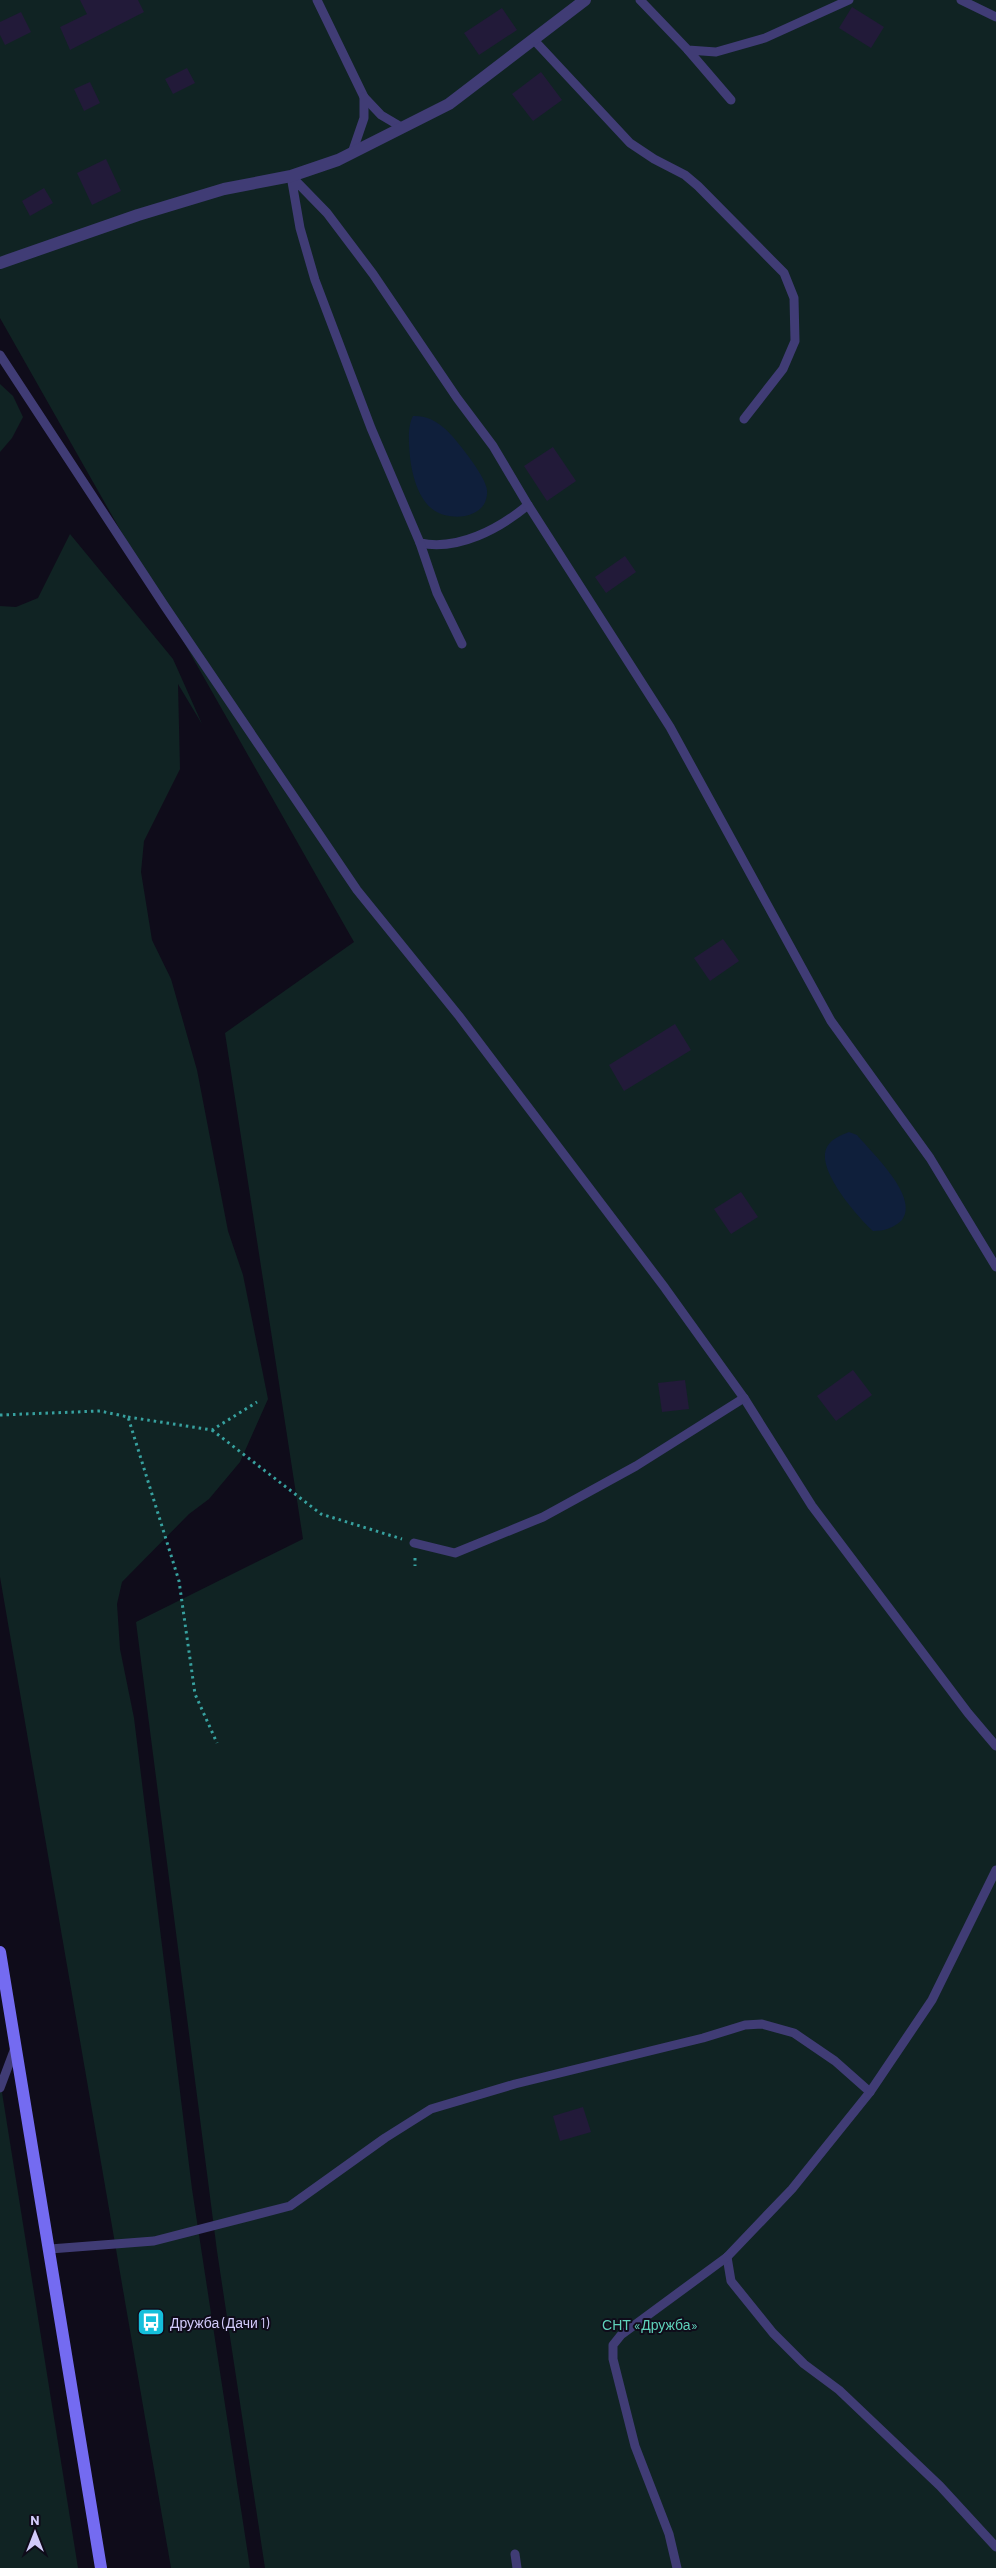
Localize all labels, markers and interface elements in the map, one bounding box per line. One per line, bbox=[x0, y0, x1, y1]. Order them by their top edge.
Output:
bus stop icon: Дружба (Дачи 1) bbox=[136, 2307, 166, 2337]
place label: Дружба (Дачи 1) bbox=[170, 2314, 270, 2331]
park label: СНТ «Дружба» bbox=[602, 2316, 698, 2333]
north arrow bbox=[10, 2508, 60, 2558]
text: N bbox=[30, 2511, 40, 2528]

